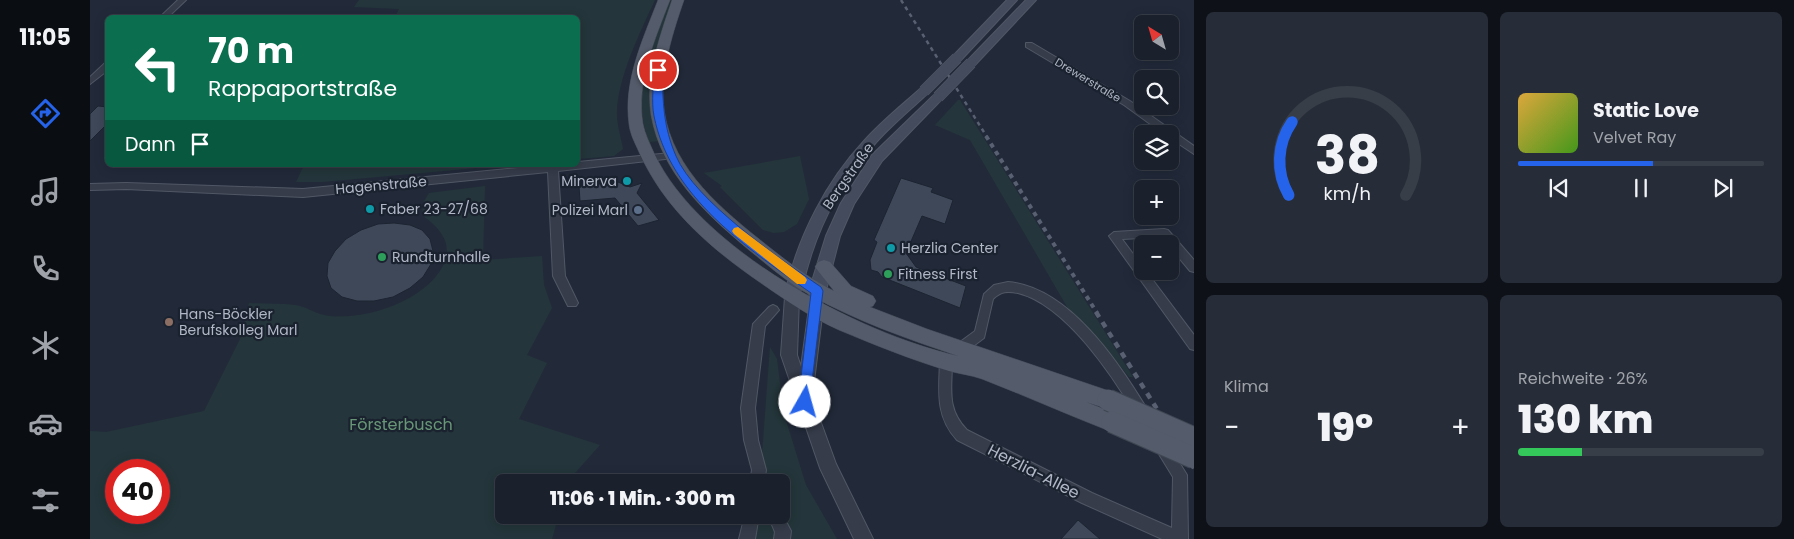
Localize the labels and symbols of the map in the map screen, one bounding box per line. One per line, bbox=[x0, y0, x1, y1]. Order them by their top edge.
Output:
north arrow bbox=[1134, 15, 1179, 60]
pin bbox=[637, 49, 679, 91]
street label: Drewerstraße bbox=[1052, 54, 1124, 106]
street label: Bergstraße bbox=[818, 138, 879, 213]
street label: Hagenstraße bbox=[335, 171, 428, 199]
place label: Minerva bbox=[561, 171, 617, 191]
marker: Minerva bbox=[621, 175, 633, 187]
place label: Faber 23-27/68 bbox=[380, 199, 488, 219]
place label: Polizei Marl bbox=[552, 200, 628, 220]
marker: Faber 23-27/68 bbox=[364, 203, 376, 215]
marker: Polizei Marl bbox=[632, 204, 644, 216]
place label: Herzlia Center bbox=[901, 238, 999, 258]
marker: Herzlia Center bbox=[885, 242, 897, 254]
place label: Rundturnhalle bbox=[392, 247, 490, 267]
marker: Rundturnhalle bbox=[376, 251, 388, 263]
place label: Fitness First bbox=[898, 264, 978, 284]
marker: Fitness First bbox=[882, 268, 894, 280]
place label: Hans-Böckler Berufskolleg Marl bbox=[179, 304, 297, 340]
marker: Hans-Böckler Berufskolleg Marl bbox=[163, 316, 175, 328]
position arrow bbox=[778, 375, 830, 427]
park label: Försterbusch bbox=[349, 413, 453, 436]
street label: Herzlia-Allee bbox=[984, 438, 1084, 504]
speed limit sign: 40 bbox=[105, 459, 170, 524]

